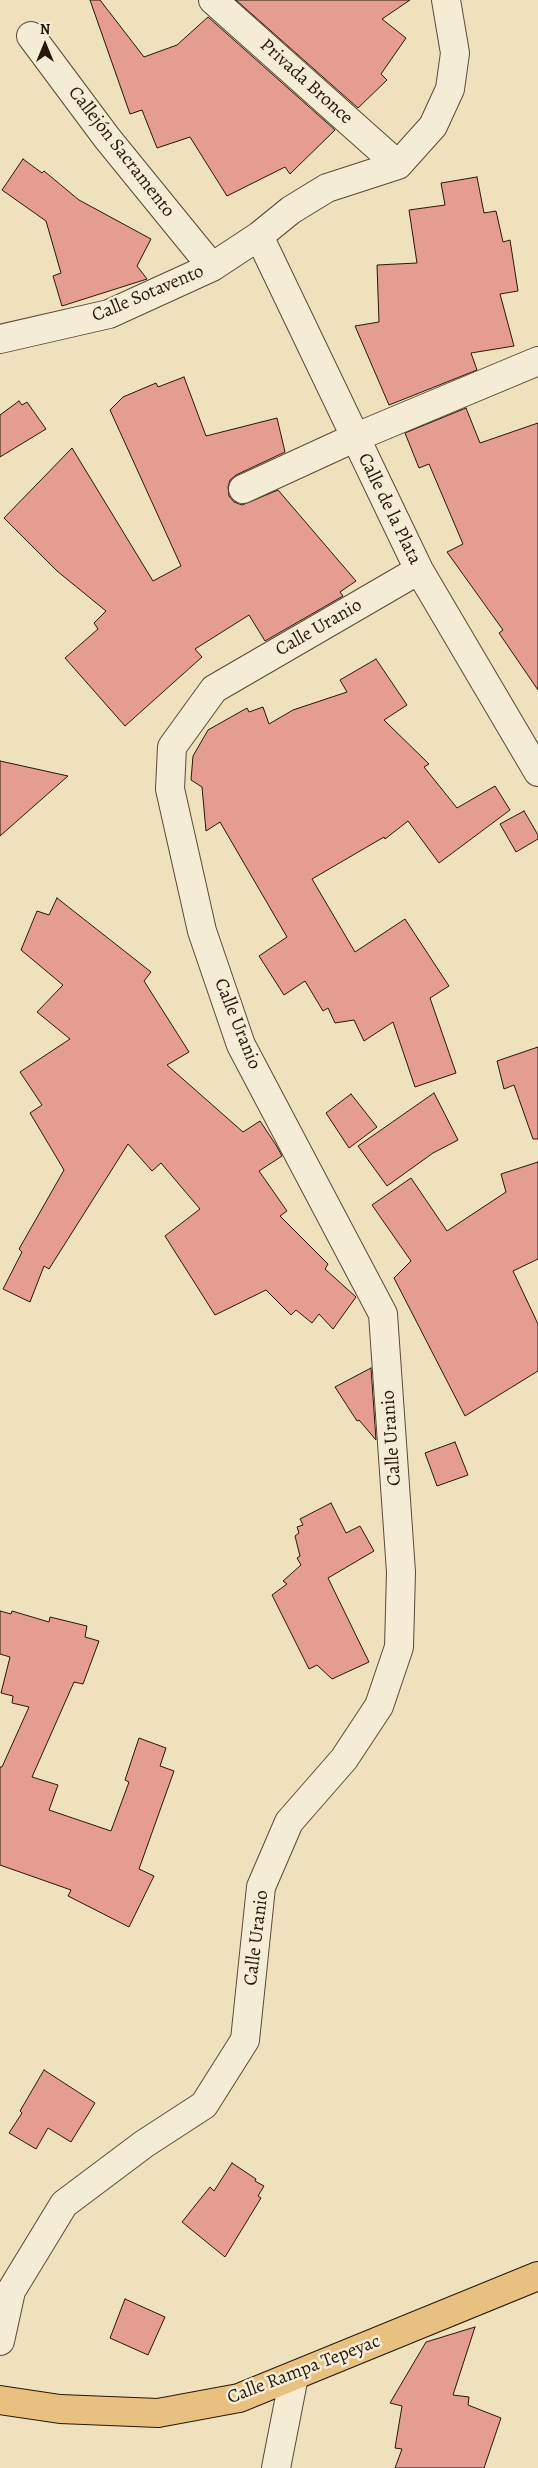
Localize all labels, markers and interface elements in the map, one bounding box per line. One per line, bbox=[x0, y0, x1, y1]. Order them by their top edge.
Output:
north arrow bbox=[20, 20, 70, 70]
text: N bbox=[40, 20, 50, 39]
street label: Privada Bronce bbox=[255, 34, 357, 130]
street label: Callejón Sacramento bbox=[63, 82, 179, 222]
street label: Calle Sotavento bbox=[89, 260, 207, 328]
street label: Calle de la Plata bbox=[352, 450, 426, 568]
street label: Calle Uranio bbox=[272, 594, 366, 662]
street label: Calle Uranio bbox=[208, 975, 266, 1073]
street label: Calle Uranio bbox=[377, 1389, 407, 1487]
street label: Calle Uranio bbox=[240, 1889, 274, 1987]
street label: Calle Rampa Tepeyac bbox=[224, 2330, 384, 2410]

